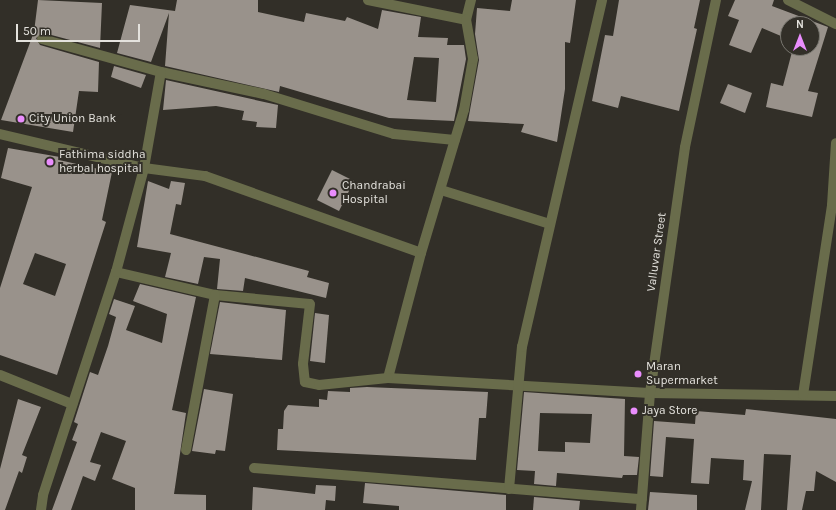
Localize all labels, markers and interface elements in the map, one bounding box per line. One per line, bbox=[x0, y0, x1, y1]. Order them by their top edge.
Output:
scale bar bbox=[18, 16, 142, 42]
north arrow bbox=[780, 16, 820, 56]
text: N bbox=[796, 18, 804, 31]
text: 50 m bbox=[23, 24, 51, 38]
place label: City Union Bank bbox=[29, 112, 116, 126]
marker: City Union Bank bbox=[16, 114, 26, 124]
place label: Fathima siddha herbal hospital bbox=[59, 148, 146, 176]
marker: Fathima siddha herbal hospital bbox=[44, 156, 56, 168]
place label: Chandrabai Hospital bbox=[342, 179, 406, 207]
marker: Chandrabai Hospital bbox=[327, 187, 339, 199]
street label: Valluvar Street bbox=[644, 212, 670, 292]
place label: Maran Supermarket bbox=[646, 360, 718, 388]
marker: Maran Supermarket bbox=[633, 369, 643, 379]
place label: Jaya Store bbox=[642, 404, 697, 418]
marker: Jaya Store bbox=[629, 406, 639, 416]

